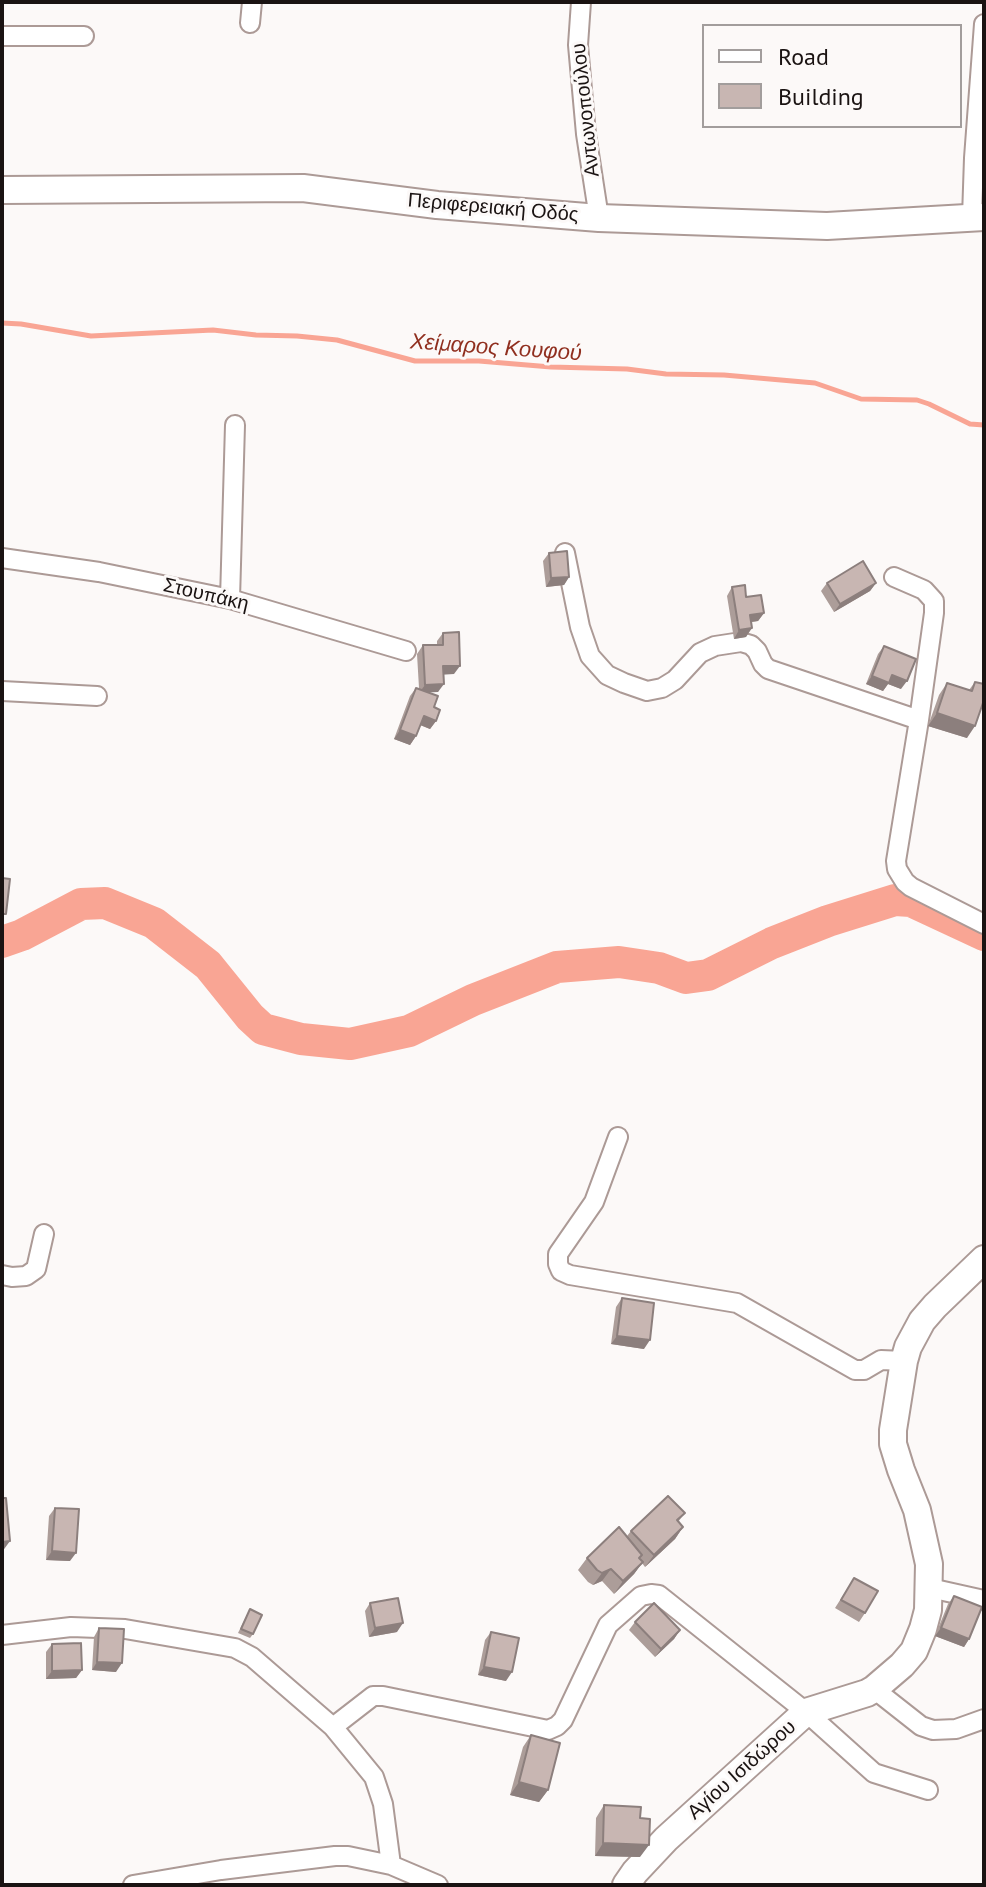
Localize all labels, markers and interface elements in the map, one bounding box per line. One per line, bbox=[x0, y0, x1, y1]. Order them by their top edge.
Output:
legend bbox=[702, 24, 962, 128]
text: Road bbox=[778, 41, 829, 72]
street label: Αντωνοπούλου bbox=[567, 42, 605, 178]
text: Building bbox=[778, 81, 864, 112]
street label: Περιφερειακή Οδός bbox=[407, 189, 579, 227]
water label: Χείμαρος Κουφού bbox=[409, 329, 583, 367]
street label: Στουπάκη bbox=[161, 574, 251, 616]
street label: Αγίου Ισιδώρου bbox=[683, 1715, 801, 1825]

